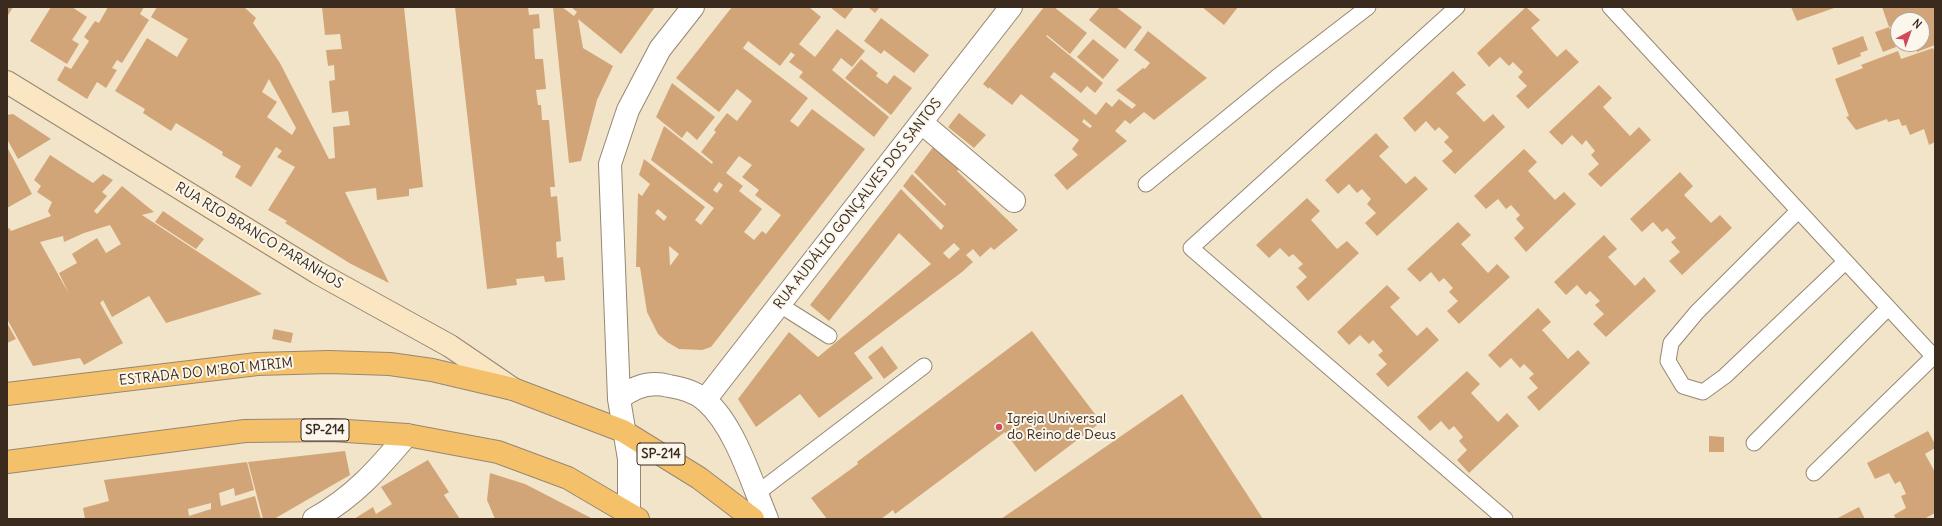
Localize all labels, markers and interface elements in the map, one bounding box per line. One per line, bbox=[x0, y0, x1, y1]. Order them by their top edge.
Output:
north arrow bbox=[1890, 12, 1930, 52]
text: N bbox=[1910, 16, 1925, 31]
street label: RUA AUDÁLIO GONÇALVES DOS SANTOS bbox=[770, 95, 946, 313]
street label: RUA RIO BRANCO PARANHOS bbox=[172, 179, 346, 293]
street label: ESTRADA DO M'BOI MIRIM bbox=[118, 355, 294, 389]
place label: Igreja Universal do Reino de Deus bbox=[1007, 411, 1116, 444]
road number: SP-214 bbox=[301, 419, 349, 441]
marker: Igreja Universal do Reino de Deus bbox=[994, 422, 1004, 432]
road number: SP-214 bbox=[637, 443, 685, 465]

